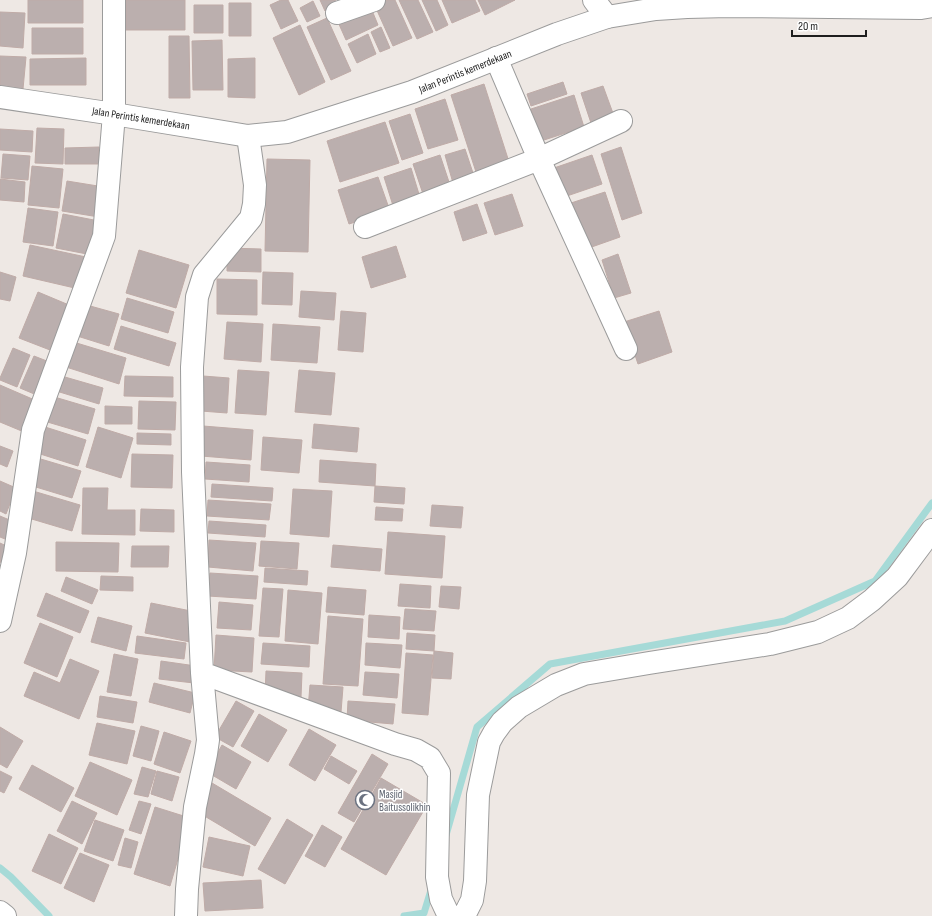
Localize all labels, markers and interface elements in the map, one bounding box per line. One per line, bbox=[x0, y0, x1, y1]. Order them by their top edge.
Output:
scale bar bbox=[792, 12, 866, 38]
text: 20 m bbox=[798, 19, 818, 34]
street label: Jalan Perintis kemerdekaan bbox=[416, 47, 514, 96]
street label: Jalan Perintis kemerdekaan bbox=[90, 104, 191, 133]
place label: Masjid Baitussolikhin bbox=[379, 788, 431, 814]
mosque icon: Masjid Baitussolikhin bbox=[354, 789, 376, 811]

